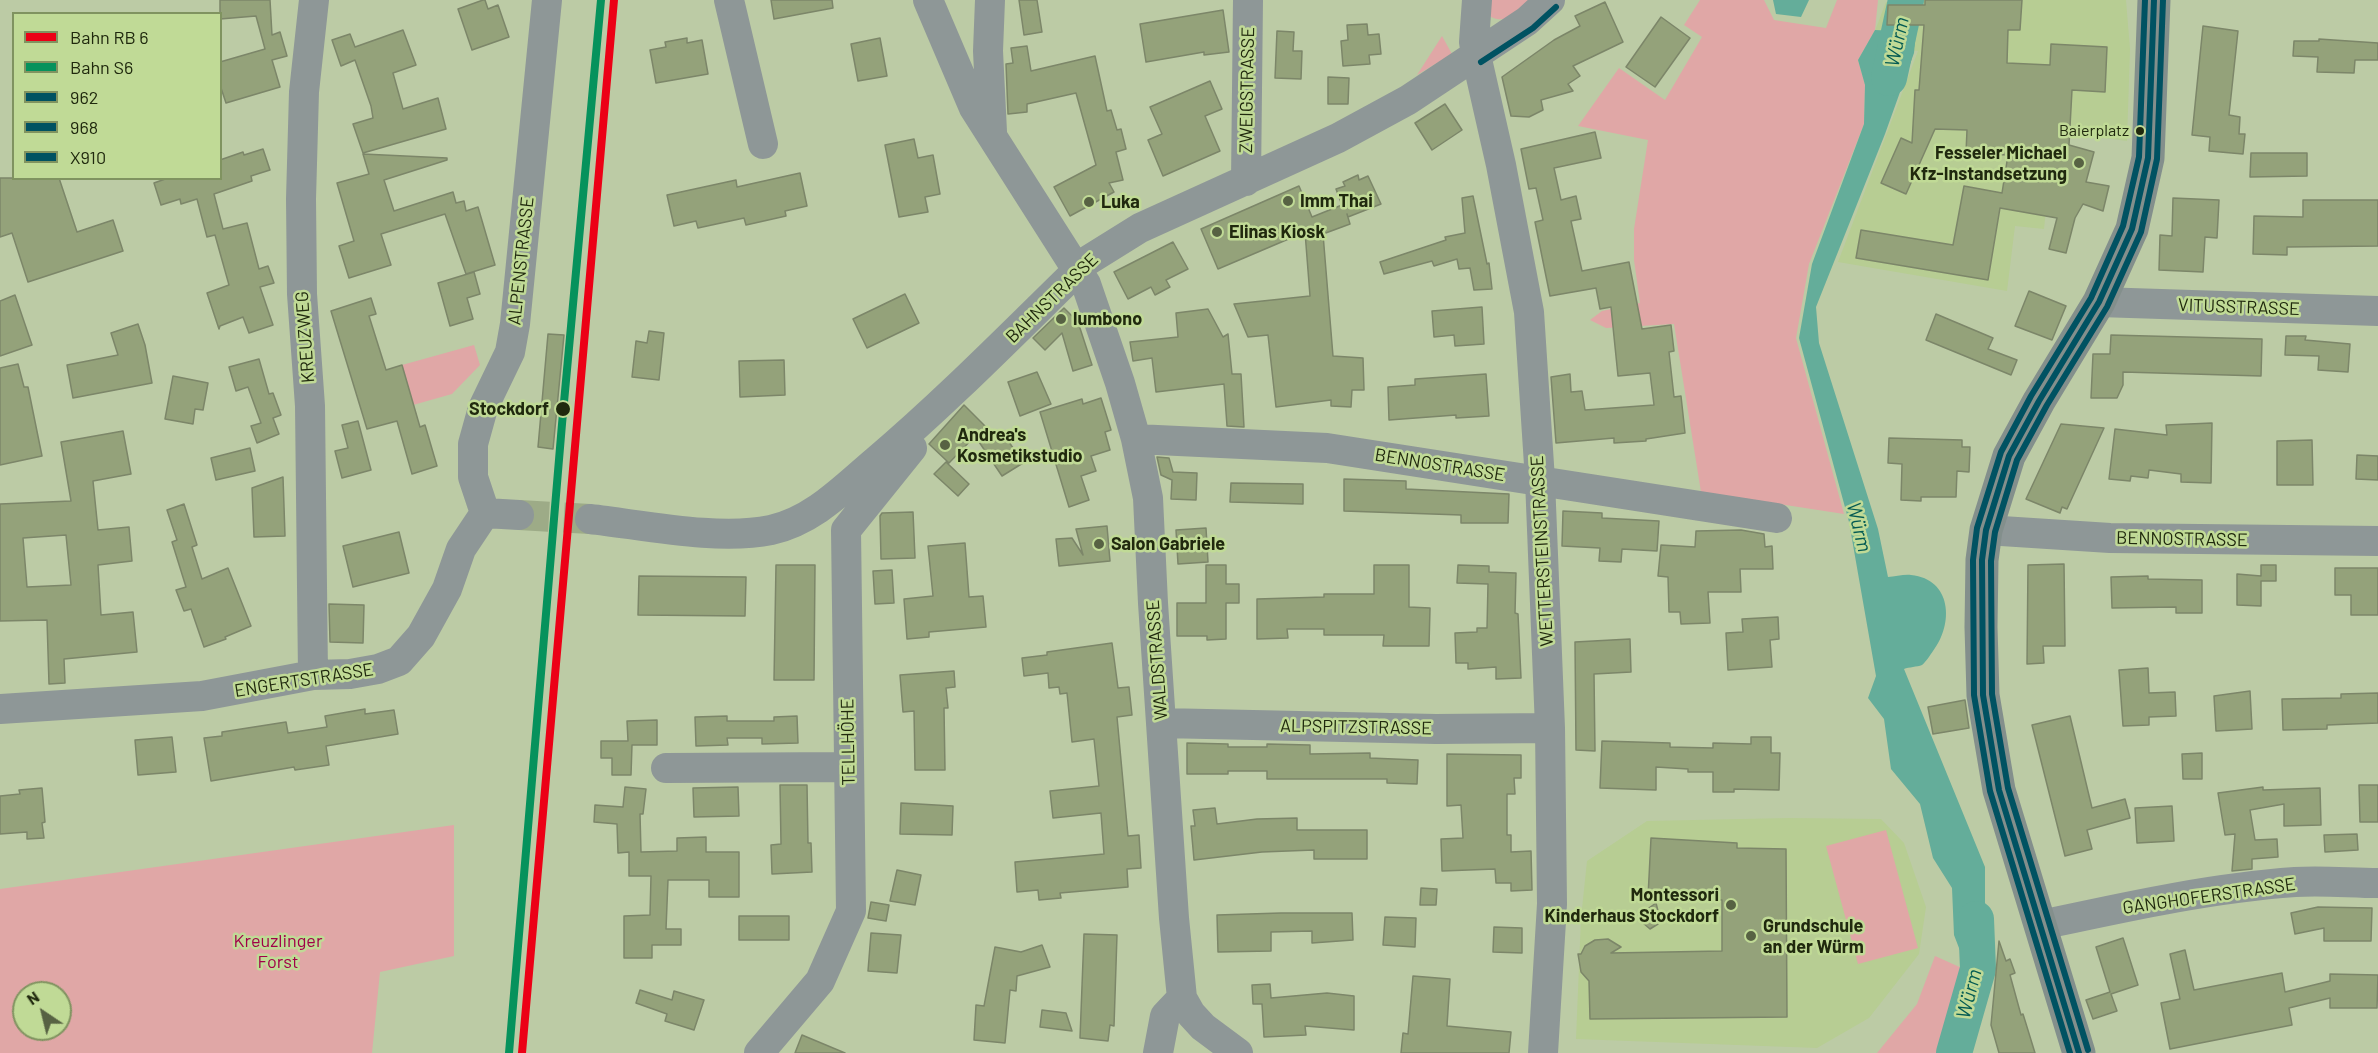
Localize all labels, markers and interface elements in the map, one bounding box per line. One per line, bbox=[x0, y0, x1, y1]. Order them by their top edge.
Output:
legend bbox=[12, 12, 222, 180]
water label: Würm bbox=[1880, 15, 1914, 69]
text: Bahn RB 6 bbox=[70, 26, 149, 48]
street label: ZWEIGSTRASSE bbox=[1235, 27, 1259, 153]
text: Bahn S6 bbox=[70, 56, 133, 78]
text: 962 bbox=[70, 86, 98, 108]
text: 968 bbox=[70, 116, 98, 138]
place label: Baierplatz bbox=[2059, 121, 2129, 141]
marker: Baierplatz bbox=[2134, 125, 2146, 137]
place label: Fesseler Michael Kfz-Instandsetzung bbox=[1910, 142, 2067, 184]
text: X910 bbox=[70, 146, 106, 168]
marker: Fesseler Michael Kfz-Instandsetzung bbox=[2072, 156, 2086, 170]
place label: Imm Thai bbox=[1300, 190, 1373, 212]
place label: Luka bbox=[1101, 191, 1140, 213]
marker: Imm Thai bbox=[1281, 194, 1295, 208]
marker: Luka bbox=[1082, 195, 1096, 209]
street label: ALPENSTRASSE bbox=[504, 196, 538, 326]
place label: Elinas Kiosk bbox=[1229, 221, 1325, 243]
marker: Elinas Kiosk bbox=[1210, 225, 1224, 239]
street label: BAHNSTRASSE bbox=[1001, 249, 1103, 347]
street label: KREUZWEG bbox=[291, 290, 319, 384]
street label: VITUSSTRASSE bbox=[2178, 294, 2300, 320]
place label: lumbono bbox=[1073, 308, 1142, 330]
marker: lumbono bbox=[1054, 312, 1068, 326]
place label: Stockdorf bbox=[469, 398, 549, 420]
marker: Stockdorf bbox=[554, 400, 572, 418]
place label: Andrea's Kosmetikstudio bbox=[957, 424, 1083, 466]
marker: Andrea's Kosmetikstudio bbox=[938, 438, 952, 452]
street label: BENNOSTRASSE bbox=[1373, 444, 1507, 486]
street label: WETTERSTEINSTRASSE bbox=[1526, 455, 1558, 647]
water label: Würm bbox=[1841, 500, 1877, 554]
street label: BENNOSTRASSE bbox=[2116, 527, 2248, 551]
place label: Salon Gabriele bbox=[1111, 533, 1225, 555]
marker: Salon Gabriele bbox=[1092, 537, 1106, 551]
street label: WALDSTRASSE bbox=[1142, 599, 1172, 721]
street label: ENGERTSTRASSE bbox=[233, 658, 375, 702]
street label: TELLHÖHE bbox=[836, 698, 860, 786]
street label: ALPSPITZSTRASSE bbox=[1280, 715, 1432, 739]
street label: GANGHOFERSTRASSE bbox=[2121, 873, 2297, 919]
place label: Montessori Kinderhaus Stockdorf bbox=[1545, 884, 1719, 926]
marker: Montessori Kinderhaus Stockdorf bbox=[1724, 898, 1738, 912]
place label: Grundschule an der Würm bbox=[1763, 915, 1864, 958]
marker: Grundschule an der Würm bbox=[1744, 929, 1758, 943]
park label: Kreuzlinger Forst bbox=[234, 930, 322, 972]
water label: Würm bbox=[1951, 967, 1987, 1021]
north arrow bbox=[12, 981, 72, 1041]
text: N bbox=[23, 987, 42, 1008]

